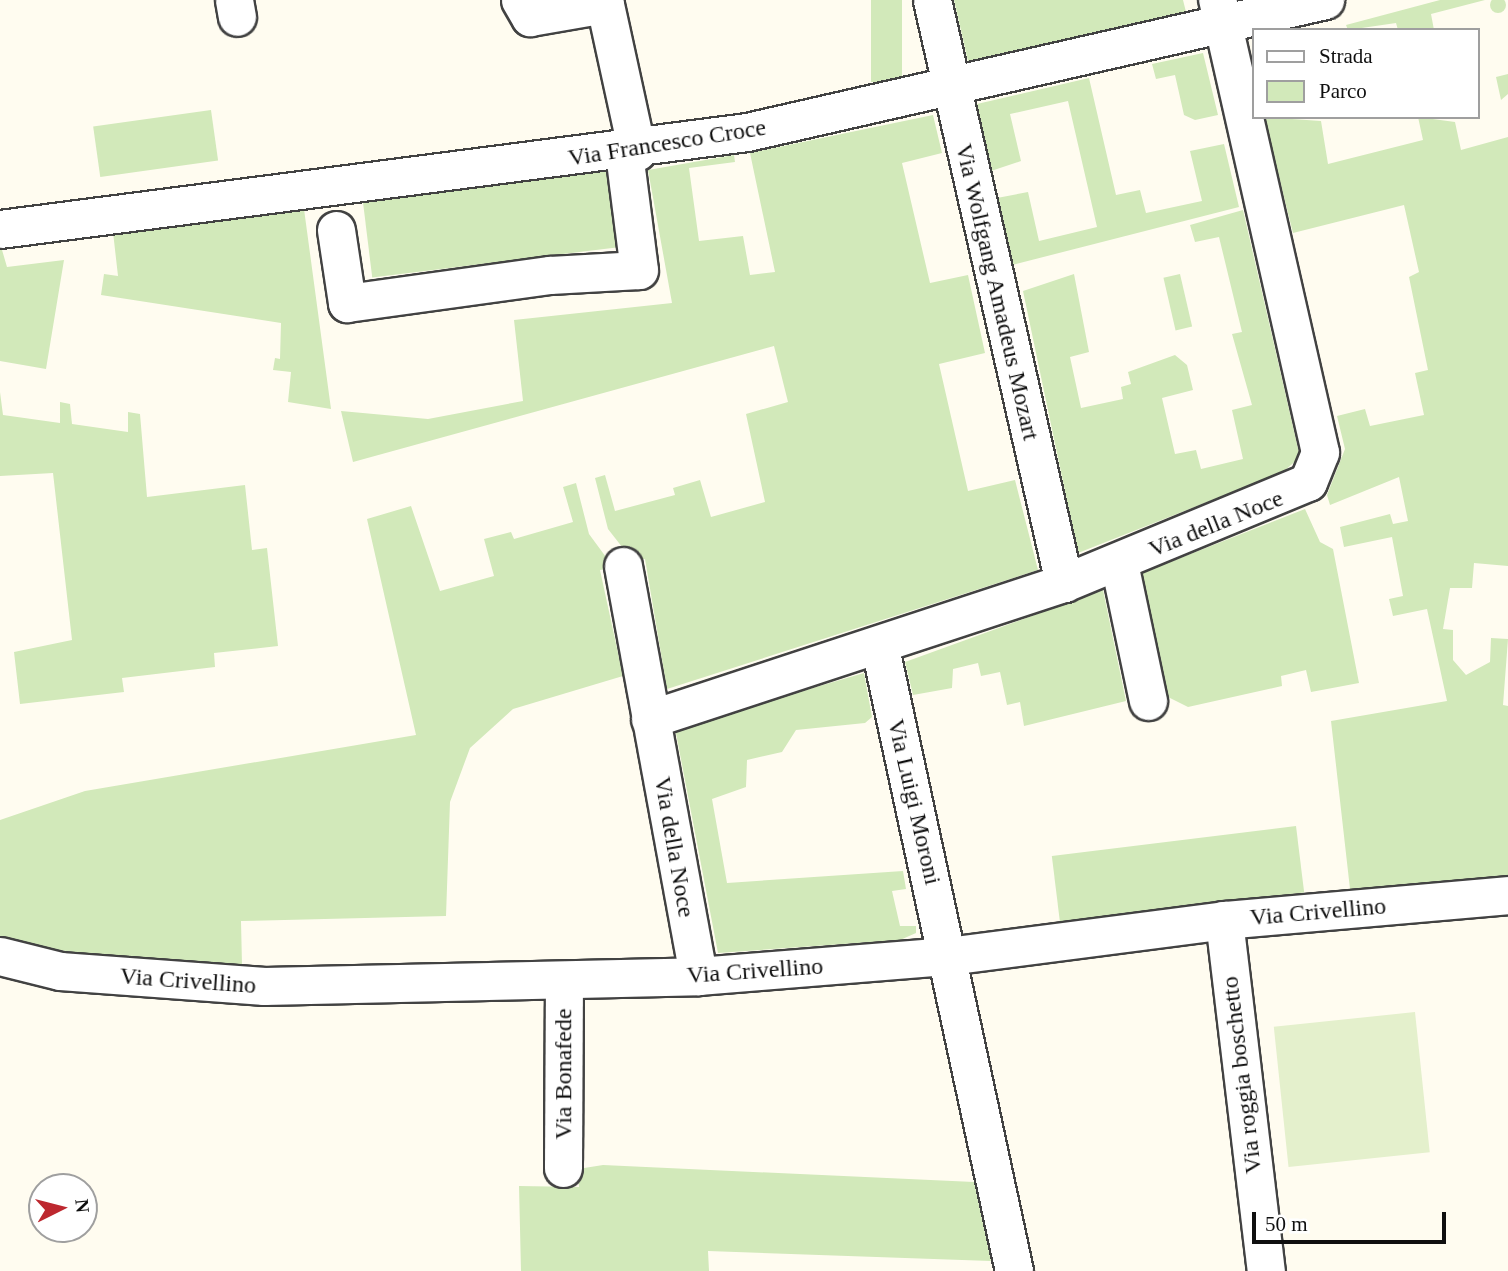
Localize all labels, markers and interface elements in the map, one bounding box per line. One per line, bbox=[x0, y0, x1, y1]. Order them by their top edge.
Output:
legend bbox=[1252, 28, 1480, 119]
text: Strada bbox=[1319, 44, 1373, 68]
text: Parco bbox=[1319, 79, 1367, 103]
street label: Via Francesco Croce bbox=[566, 113, 768, 173]
street label: Via Wolfgang Amadeus Mozart bbox=[949, 140, 1045, 444]
street label: Via della Noce bbox=[1145, 484, 1287, 564]
street label: Via Luigi Moroni bbox=[881, 716, 947, 888]
street label: Via della Noce bbox=[647, 774, 701, 920]
street label: Via Crivellino bbox=[1249, 892, 1387, 932]
street label: Via Crivellino bbox=[686, 952, 824, 990]
street label: Via Crivellino bbox=[119, 962, 257, 1000]
street label: Via roggia boschetto bbox=[1216, 975, 1268, 1175]
street label: Via Bonafede bbox=[550, 1008, 578, 1140]
north arrow bbox=[28, 1173, 98, 1243]
text: N bbox=[71, 1198, 94, 1214]
scale bar bbox=[1256, 1198, 1450, 1242]
text: 50 m bbox=[1265, 1212, 1308, 1236]

